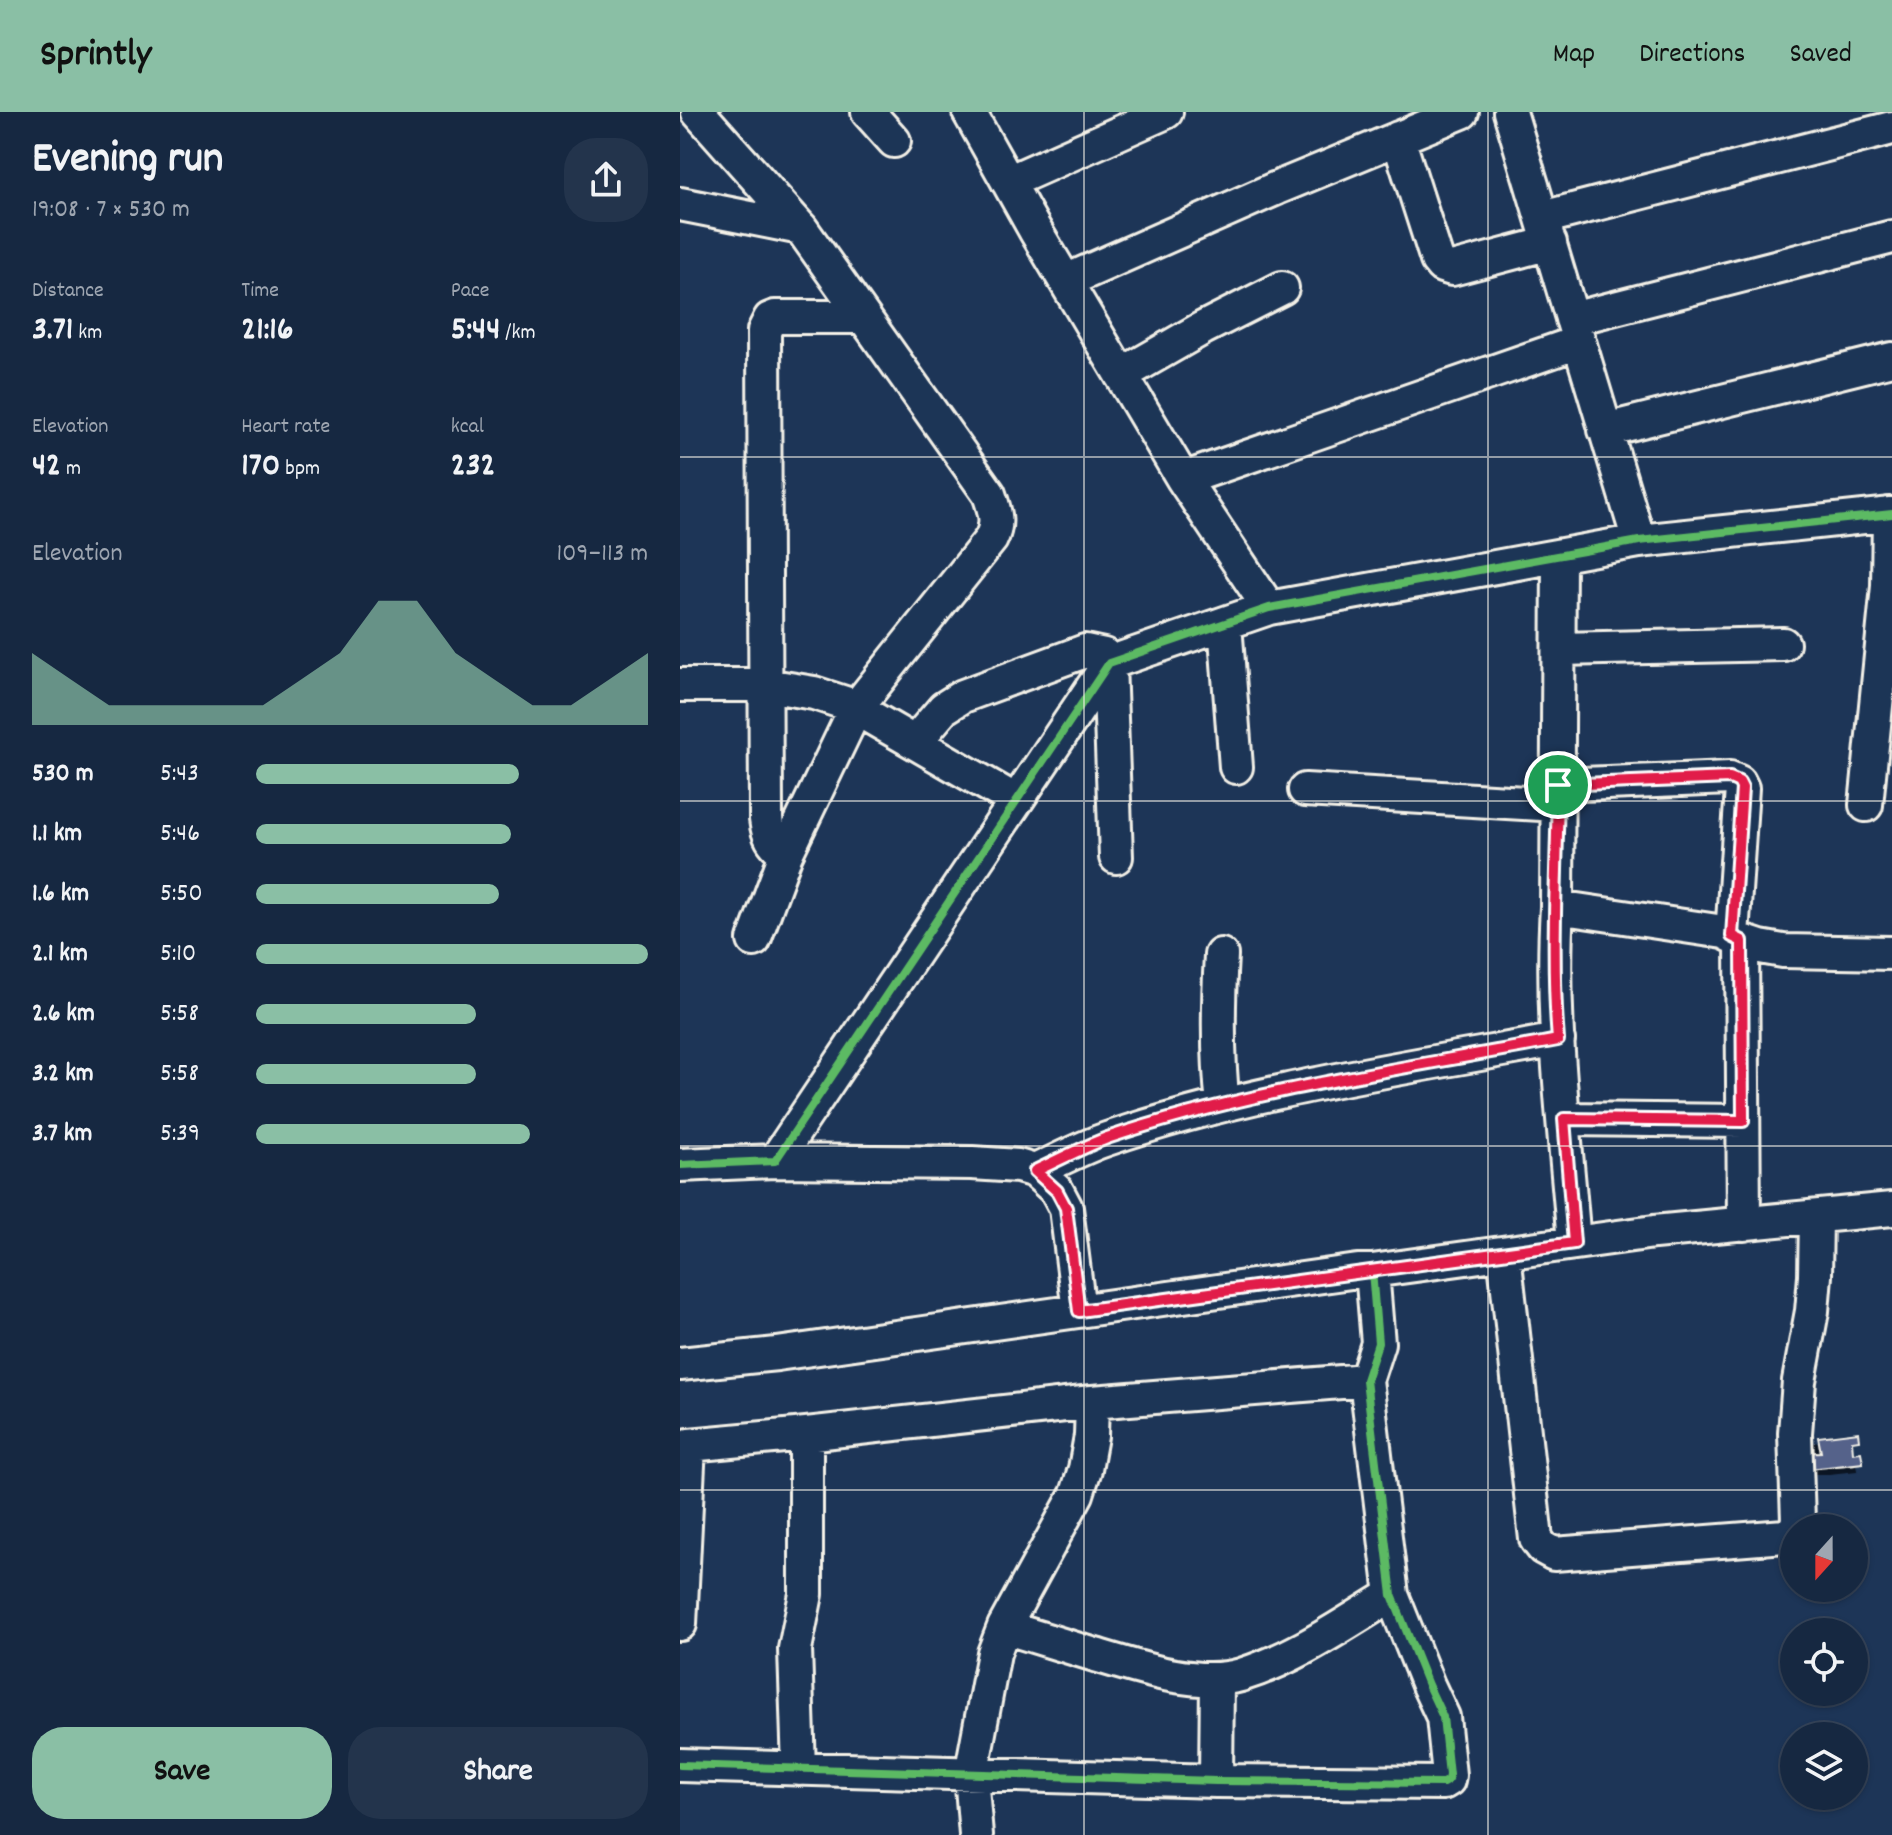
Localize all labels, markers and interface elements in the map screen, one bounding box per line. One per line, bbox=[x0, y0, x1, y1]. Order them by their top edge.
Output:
text: Sprintly bbox=[40, 29, 151, 84]
text: Map bbox=[1553, 36, 1595, 76]
text: Directions bbox=[1639, 36, 1745, 76]
text: Saved bbox=[1789, 36, 1852, 76]
text: Evening run bbox=[32, 130, 223, 193]
button: share bbox=[564, 138, 648, 222]
text: 19:08 · 7 × 530 m bbox=[32, 192, 190, 229]
text: Distance bbox=[32, 276, 104, 307]
text: Time bbox=[241, 276, 279, 307]
text: Pace bbox=[451, 276, 490, 307]
text: 3.71 bbox=[32, 307, 73, 356]
text: 21:16 bbox=[241, 307, 293, 356]
text: 5:44 bbox=[451, 307, 500, 356]
text: km bbox=[73, 318, 102, 349]
text: /km bbox=[500, 318, 536, 349]
text: Elevation bbox=[32, 412, 109, 443]
text: Heart rate bbox=[241, 412, 330, 443]
text: kcal bbox=[451, 412, 484, 443]
text: 42 bbox=[32, 443, 61, 492]
text: 170 bbox=[241, 443, 280, 492]
text: 232 bbox=[451, 443, 495, 492]
text: m bbox=[61, 454, 81, 485]
text: bpm bbox=[280, 454, 320, 485]
text: Elevation bbox=[32, 536, 122, 573]
text: 109–113 m bbox=[557, 536, 648, 573]
pin bbox=[1524, 751, 1592, 819]
text: 530 m bbox=[32, 756, 94, 793]
text: 5:43 bbox=[160, 756, 199, 793]
icon: arrive bbox=[1536, 763, 1580, 807]
text: 1.1 km bbox=[32, 816, 82, 853]
text: 5:46 bbox=[160, 816, 200, 853]
text: 1.6 km bbox=[32, 876, 89, 913]
text: 5:50 bbox=[160, 876, 203, 913]
text: 2.1 km bbox=[32, 936, 88, 973]
text: 5:10 bbox=[160, 936, 196, 973]
text: 2.6 km bbox=[32, 996, 95, 1033]
text: 5:58 bbox=[160, 996, 199, 1033]
text: 3.2 km bbox=[32, 1056, 94, 1093]
text: 5:58 bbox=[160, 1056, 199, 1093]
text: 3.7 km bbox=[32, 1116, 92, 1153]
text: 5:39 bbox=[160, 1116, 200, 1153]
north arrow bbox=[1780, 1514, 1868, 1602]
map controls bbox=[1780, 1514, 1868, 1810]
button: locate bbox=[1780, 1618, 1868, 1706]
button: layers bbox=[1780, 1722, 1868, 1810]
button: Save bbox=[32, 1727, 332, 1819]
button: Share bbox=[348, 1727, 648, 1819]

